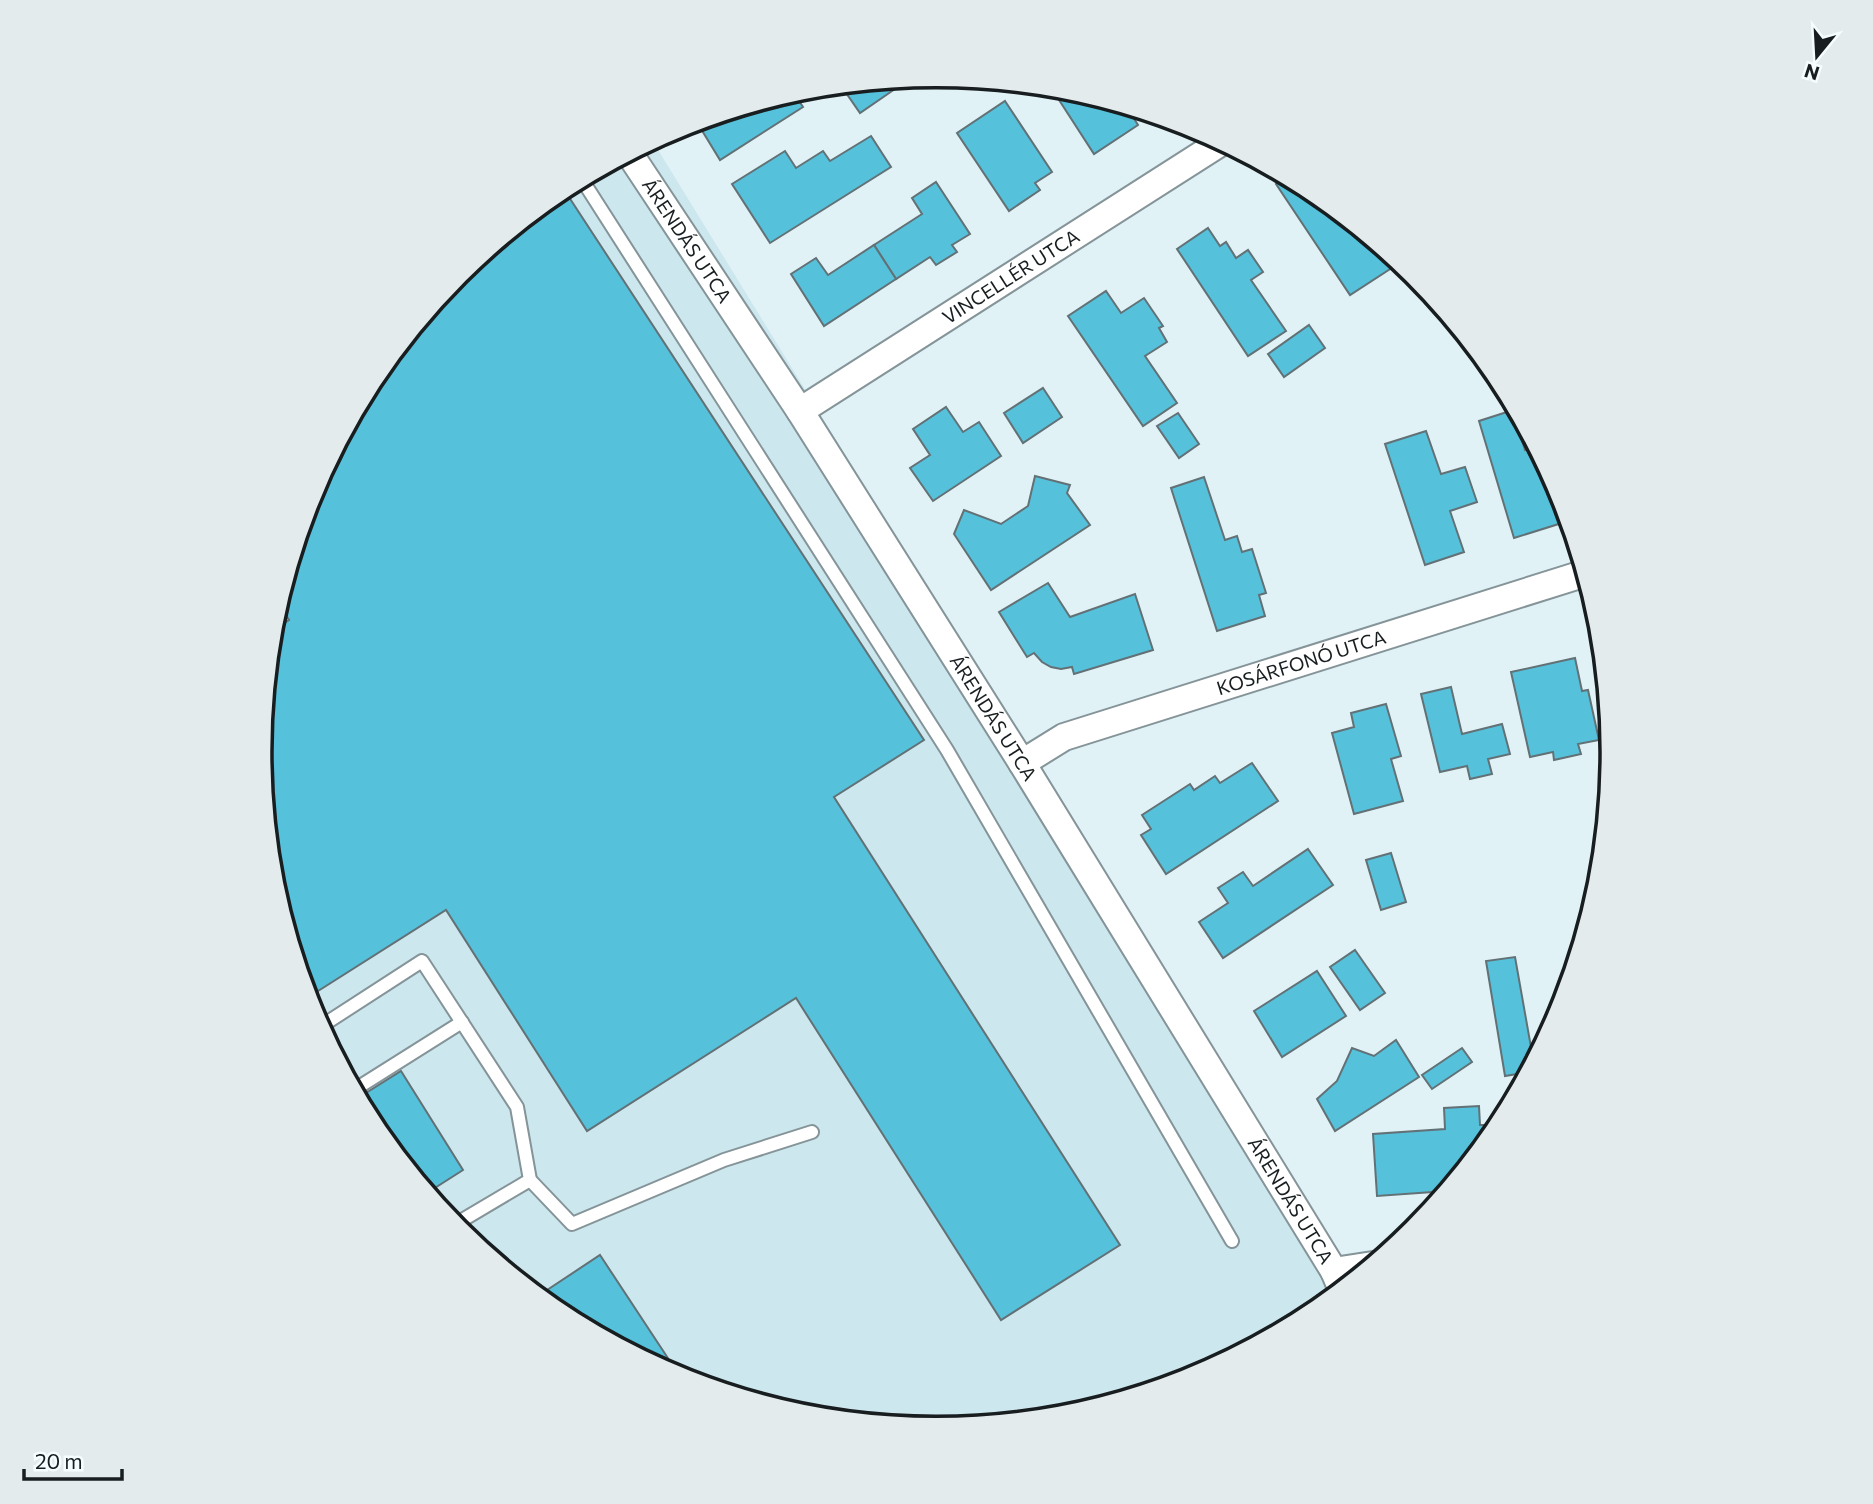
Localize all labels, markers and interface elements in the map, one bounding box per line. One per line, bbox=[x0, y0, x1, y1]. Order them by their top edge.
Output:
north arrow bbox=[1782, 21, 1852, 91]
text: N bbox=[1801, 60, 1822, 86]
street label: ÁRENDÁS UTCA bbox=[638, 174, 737, 307]
street label: VINCELLÉR UTCA bbox=[938, 224, 1083, 328]
street label: KOSÁRFONÓ UTCA bbox=[1214, 625, 1389, 699]
street label: ÁRENDÁS UTCA bbox=[946, 650, 1042, 785]
street label: ÁRENDÁS UTCA bbox=[1243, 1133, 1339, 1268]
scale bar bbox=[24, 1438, 122, 1482]
text: 20 m bbox=[35, 1448, 83, 1473]

